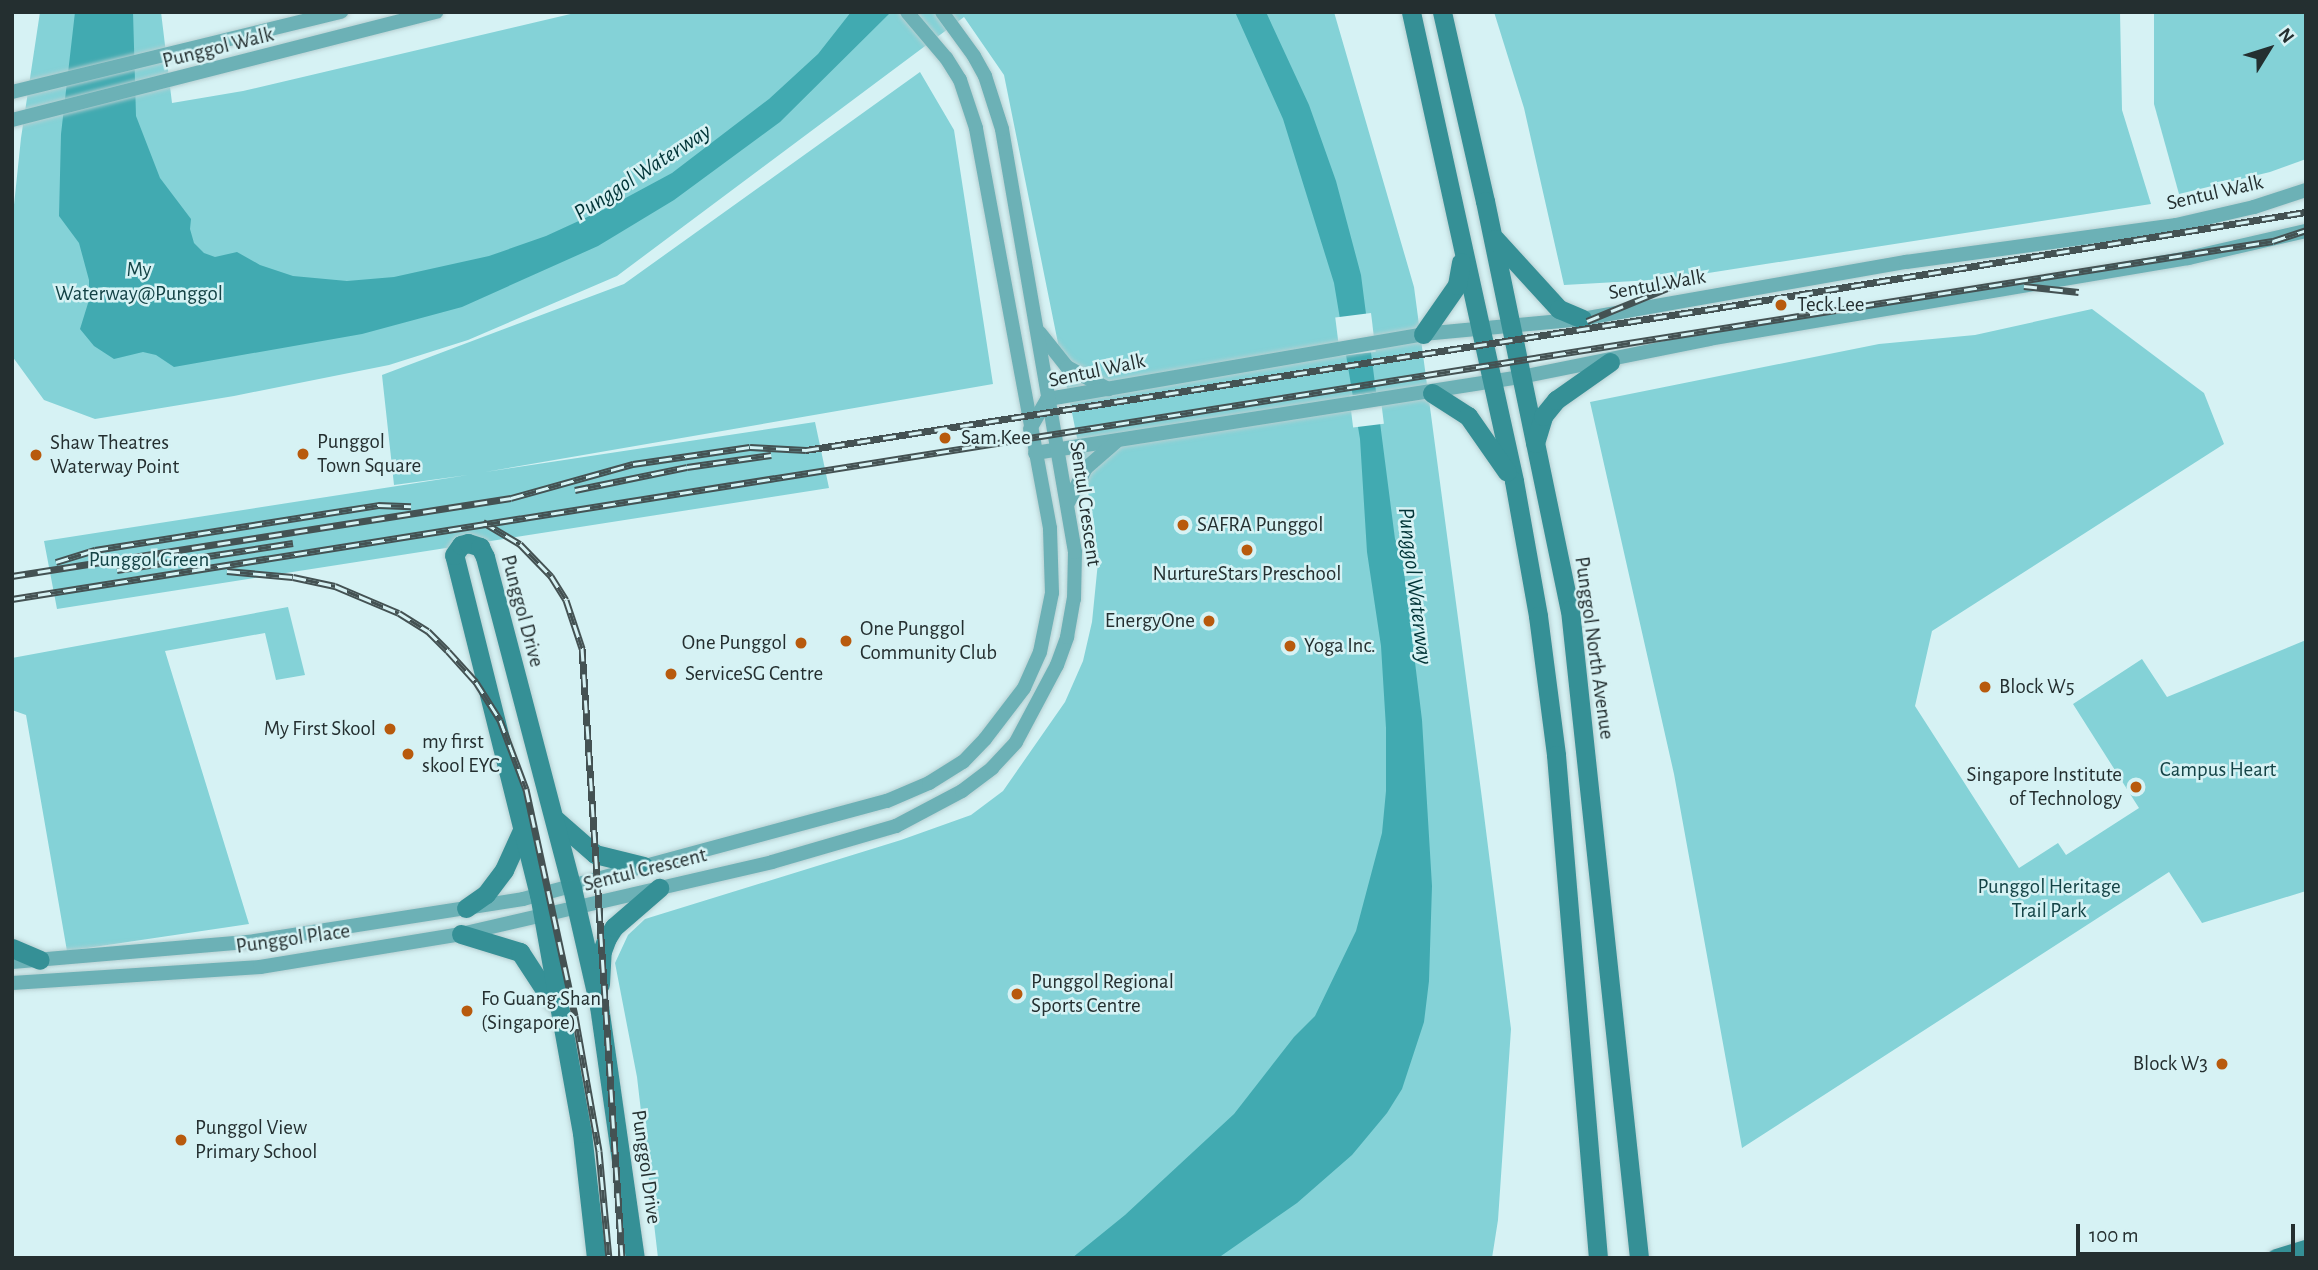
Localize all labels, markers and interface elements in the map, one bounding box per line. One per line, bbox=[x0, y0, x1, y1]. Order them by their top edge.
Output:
north arrow bbox=[2234, 14, 2304, 84]
street label: Punggol Walk bbox=[160, 22, 276, 74]
text: N bbox=[2274, 25, 2297, 47]
water label: Punggol Waterway bbox=[569, 118, 717, 228]
street label: Sentul Walk bbox=[2164, 170, 2266, 216]
park label: My Waterway@Punggol bbox=[55, 257, 223, 307]
street label: Sentul Walk bbox=[1606, 264, 1708, 306]
place label: Teck Lee bbox=[1797, 292, 1865, 318]
marker: Teck Lee bbox=[1771, 295, 1791, 315]
street label: Sentul Walk bbox=[1046, 348, 1148, 394]
place label: Sam Kee bbox=[961, 425, 1031, 451]
marker: Sam Kee bbox=[935, 428, 955, 448]
place label: Punggol Town Square bbox=[317, 429, 421, 479]
place label: Shaw Theatres Waterway Point bbox=[50, 430, 179, 480]
street label: Sentul Crescent bbox=[1064, 440, 1106, 568]
marker: Punggol Town Square bbox=[295, 446, 311, 462]
marker: Shaw Theatres Waterway Point bbox=[28, 447, 44, 463]
water label: Punggol Waterway bbox=[1391, 506, 1437, 666]
place label: SAFRA Punggol bbox=[1197, 512, 1323, 538]
marker: SAFRA Punggol bbox=[1175, 517, 1191, 533]
marker: NurtureStars Preschool bbox=[1239, 542, 1255, 558]
park label: Punggol Green bbox=[89, 547, 209, 573]
street label: Punggol Drive bbox=[495, 552, 549, 670]
street label: Punggol North Avenue bbox=[1569, 555, 1619, 741]
place label: NurtureStars Preschool bbox=[1153, 561, 1341, 587]
place label: EnergyOne bbox=[1105, 608, 1195, 634]
marker: EnergyOne bbox=[1201, 613, 1217, 629]
place label: One Punggol Community Club bbox=[860, 616, 997, 666]
place label: One Punggol bbox=[682, 630, 787, 656]
marker: One Punggol Community Club bbox=[838, 633, 854, 649]
place label: Yoga Inc. bbox=[1304, 633, 1376, 659]
marker: One Punggol bbox=[793, 635, 809, 651]
marker: Yoga Inc. bbox=[1282, 638, 1298, 654]
place label: ServiceSG Centre bbox=[685, 661, 823, 687]
marker: ServiceSG Centre bbox=[663, 666, 679, 682]
place label: Block W5 bbox=[1999, 674, 2074, 700]
marker: Block W5 bbox=[1977, 679, 1993, 695]
place label: My First Skool bbox=[264, 716, 376, 742]
marker: My First Skool bbox=[382, 721, 398, 737]
place label: my first skool EYC bbox=[422, 729, 500, 779]
marker: my first skool EYC bbox=[400, 746, 416, 762]
park label: Campus Heart bbox=[2160, 757, 2276, 783]
place label: Singapore Institute of Technology bbox=[1967, 762, 2122, 812]
marker: Singapore Institute of Technology bbox=[2128, 779, 2144, 795]
street label: Sentul Crescent bbox=[581, 843, 709, 897]
park label: Punggol Heritage Trail Park bbox=[1977, 874, 2121, 924]
street label: Punggol Place bbox=[234, 919, 352, 959]
place label: Punggol Regional Sports Centre bbox=[1031, 969, 1174, 1019]
place label: Fo Guang Shan (Singapore) bbox=[481, 986, 601, 1036]
marker: Punggol Regional Sports Centre bbox=[1009, 986, 1025, 1002]
marker: Fo Guang Shan (Singapore) bbox=[459, 1003, 475, 1019]
place label: Block W3 bbox=[2133, 1051, 2208, 1077]
marker: Block W3 bbox=[2214, 1056, 2230, 1072]
street label: Punggol Drive bbox=[626, 1108, 666, 1226]
place label: Punggol View Primary School bbox=[195, 1115, 318, 1165]
marker: Punggol View Primary School bbox=[173, 1132, 189, 1148]
scale bar bbox=[2080, 1210, 2299, 1254]
text: 100 m bbox=[2089, 1225, 2139, 1246]

